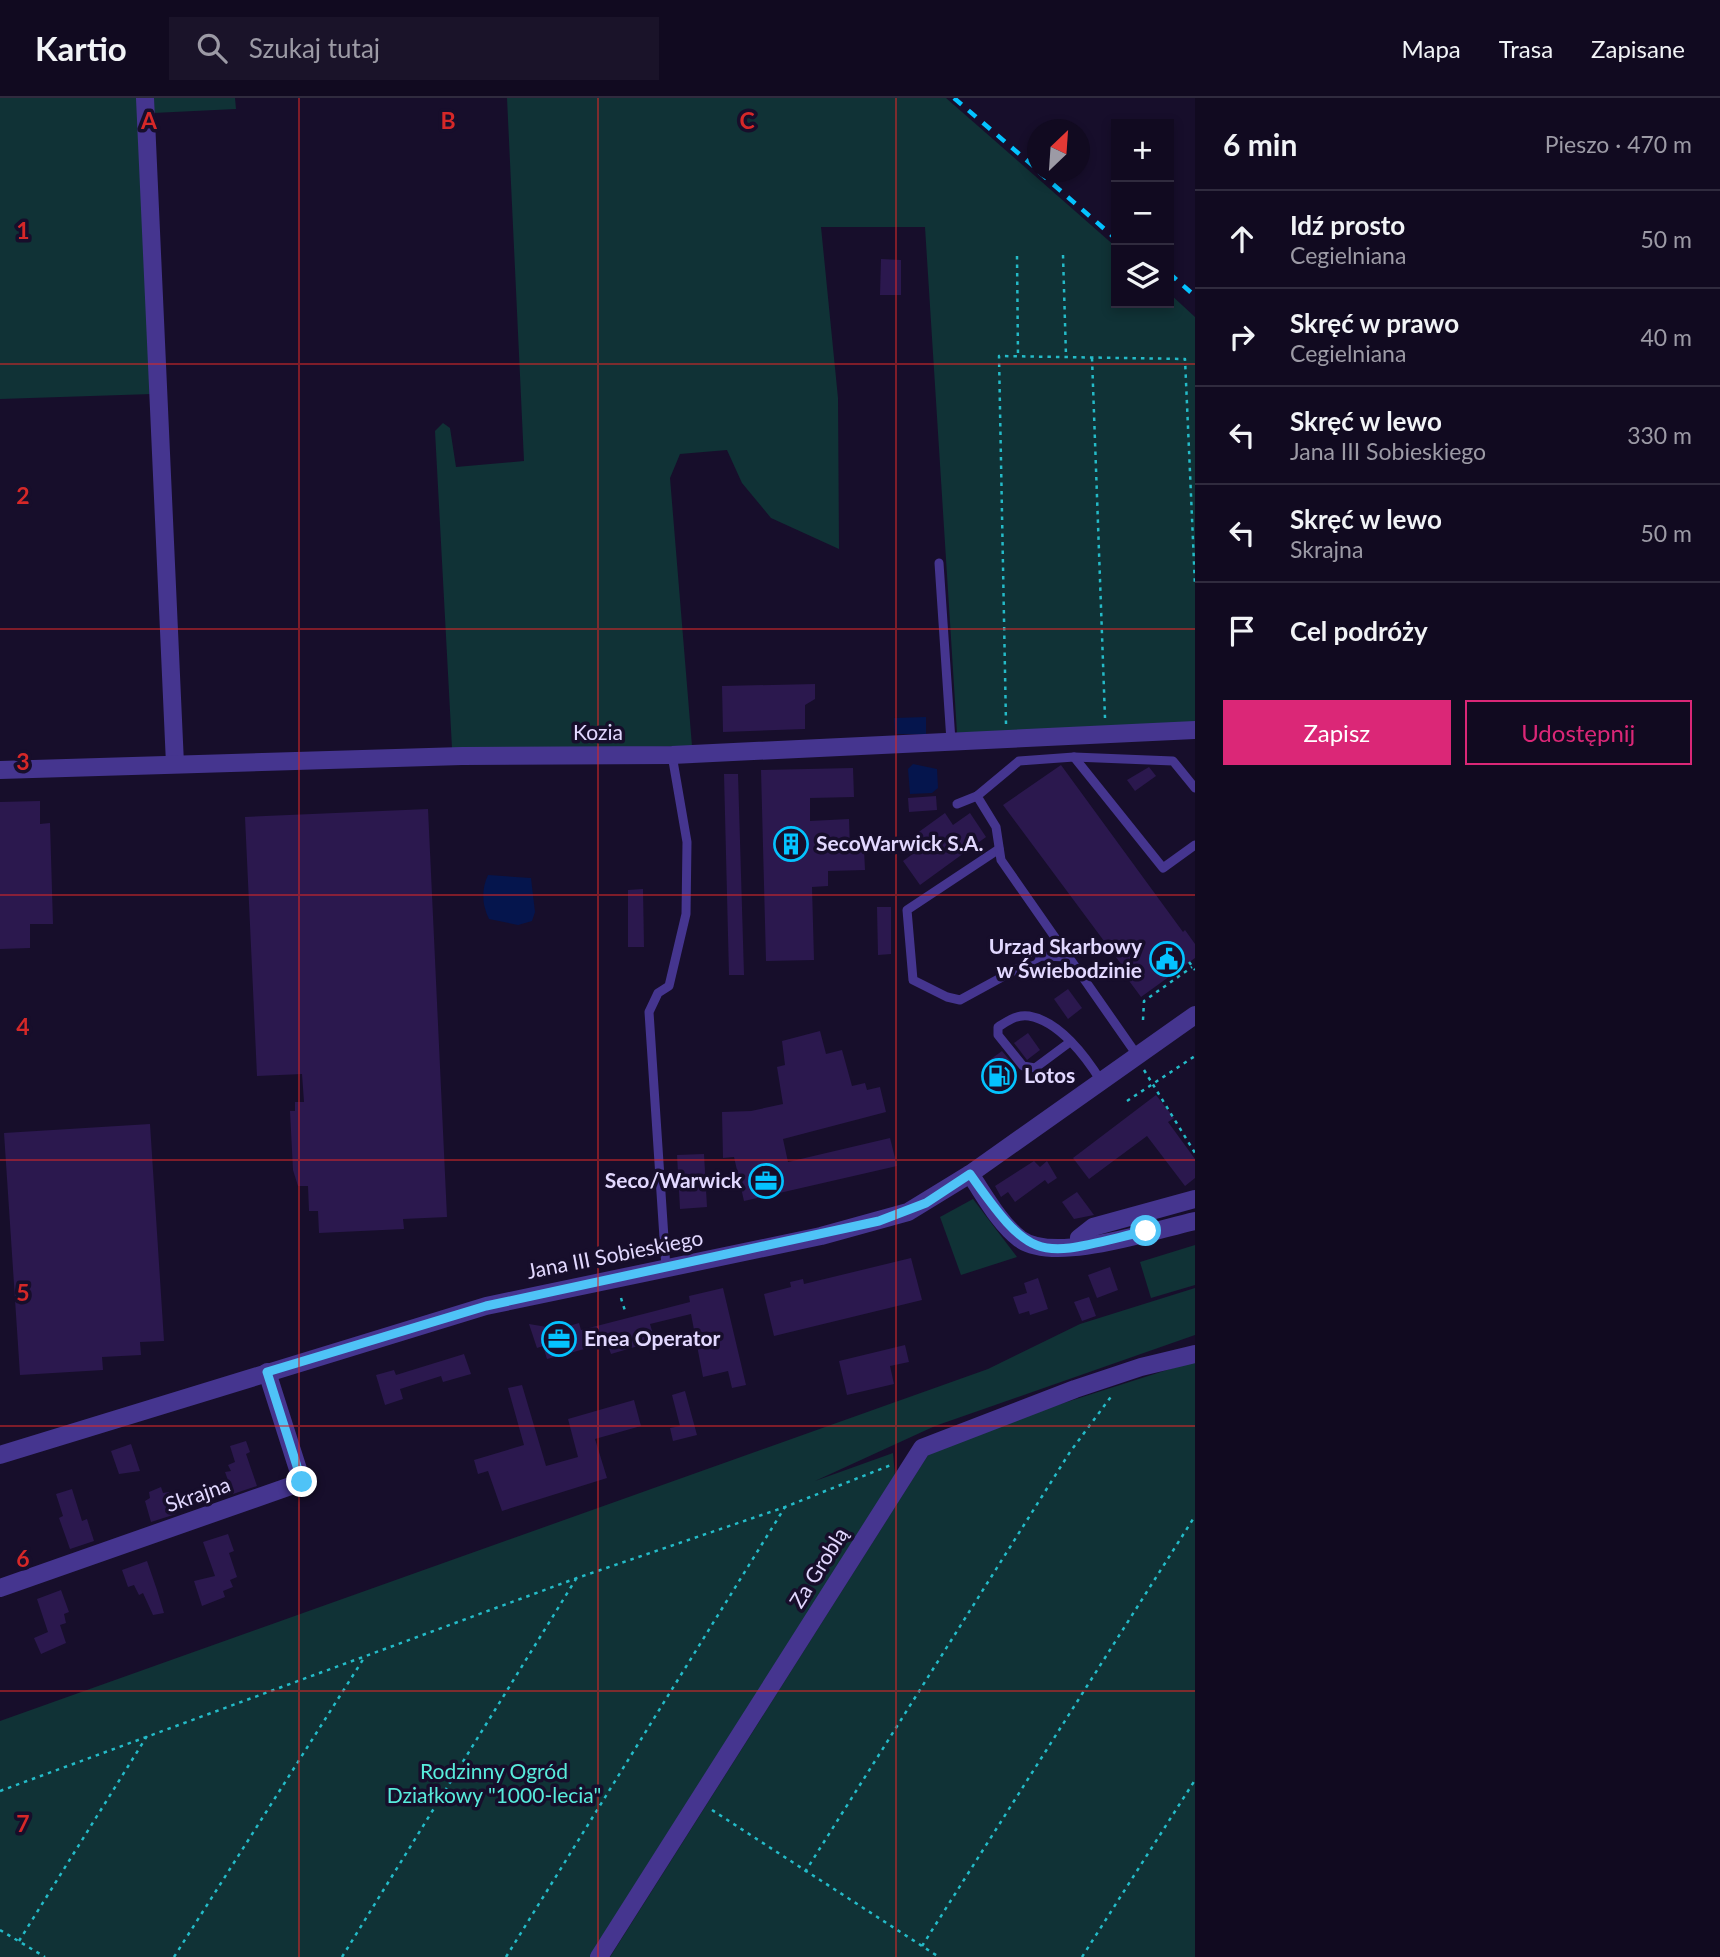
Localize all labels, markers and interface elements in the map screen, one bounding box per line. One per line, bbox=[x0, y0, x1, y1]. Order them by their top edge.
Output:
search box bbox=[169, 17, 659, 80]
text: Kartio bbox=[35, 28, 127, 68]
icon: search bbox=[193, 29, 231, 67]
text: Szukaj tutaj bbox=[249, 32, 380, 64]
text: Mapa bbox=[1402, 34, 1461, 63]
text: Trasa bbox=[1499, 34, 1553, 63]
text: Zapisane bbox=[1591, 34, 1685, 63]
text: A bbox=[140, 106, 158, 134]
text: B bbox=[440, 106, 456, 134]
text: C bbox=[739, 106, 755, 134]
north arrow bbox=[1027, 119, 1090, 182]
map controls bbox=[1111, 119, 1174, 308]
button: + bbox=[1111, 119, 1174, 182]
text: 6 min bbox=[1223, 126, 1297, 162]
text: Pieszo · 470 m bbox=[1545, 130, 1692, 158]
button: − bbox=[1111, 182, 1174, 245]
text: Idź prosto bbox=[1290, 209, 1405, 241]
text: 1 bbox=[16, 216, 30, 244]
icon: ahead bbox=[1223, 220, 1261, 258]
text: 50 m bbox=[1641, 225, 1692, 253]
text: Cegielniana bbox=[1290, 241, 1406, 269]
button: layers bbox=[1111, 245, 1174, 308]
text: Skręć w prawo bbox=[1290, 307, 1459, 339]
icon: right bbox=[1223, 318, 1261, 356]
text: 40 m bbox=[1641, 323, 1692, 351]
text: Cegielniana bbox=[1290, 339, 1406, 367]
text: Skręć w lewo bbox=[1290, 405, 1442, 437]
icon: left bbox=[1223, 416, 1261, 454]
text: 330 m bbox=[1627, 421, 1692, 449]
text: Jana III Sobieskiego bbox=[1290, 437, 1486, 465]
text: 2 bbox=[16, 481, 30, 509]
text: Skręć w lewo bbox=[1290, 503, 1442, 535]
icon: left bbox=[1223, 514, 1261, 552]
text: 50 m bbox=[1641, 519, 1692, 547]
text: Skrajna bbox=[1290, 535, 1363, 563]
icon: arrive bbox=[1223, 612, 1261, 650]
text: Cel podróży bbox=[1290, 615, 1428, 647]
button: Zapisz bbox=[1223, 700, 1451, 765]
button: Udostępnij bbox=[1465, 700, 1692, 765]
street label: Kozia bbox=[573, 719, 623, 744]
text: 3 bbox=[16, 747, 30, 775]
building icon: SecoWarwick S.A. bbox=[772, 825, 810, 863]
place label: SecoWarwick S.A. bbox=[816, 830, 983, 855]
place label: Urząd Skarbowy w Świebodzinie bbox=[989, 933, 1143, 982]
public building icon: Urząd Skarbowy w Świebodzinie bbox=[1148, 940, 1186, 978]
text: 4 bbox=[16, 1012, 30, 1040]
fuel station icon: Lotos bbox=[980, 1057, 1018, 1095]
place label: Lotos bbox=[1024, 1062, 1075, 1087]
office icon: Seco/Warwick bbox=[747, 1162, 785, 1200]
place label: Seco/Warwick bbox=[605, 1167, 743, 1192]
route start bbox=[1130, 1215, 1161, 1246]
street label: Jana III Sobieskiego bbox=[524, 1224, 705, 1283]
text: 5 bbox=[16, 1278, 30, 1306]
office icon: Enea Operator bbox=[540, 1320, 578, 1358]
place label: Enea Operator bbox=[584, 1325, 721, 1350]
route end bbox=[286, 1466, 317, 1497]
street label: Skrajna bbox=[162, 1471, 233, 1516]
street label: Za Groblą bbox=[783, 1522, 852, 1612]
text: 6 bbox=[16, 1544, 30, 1572]
park label: Rodzinny Ogród Działkowy "1000-lecia" bbox=[387, 1758, 601, 1807]
text: 7 bbox=[16, 1809, 30, 1837]

